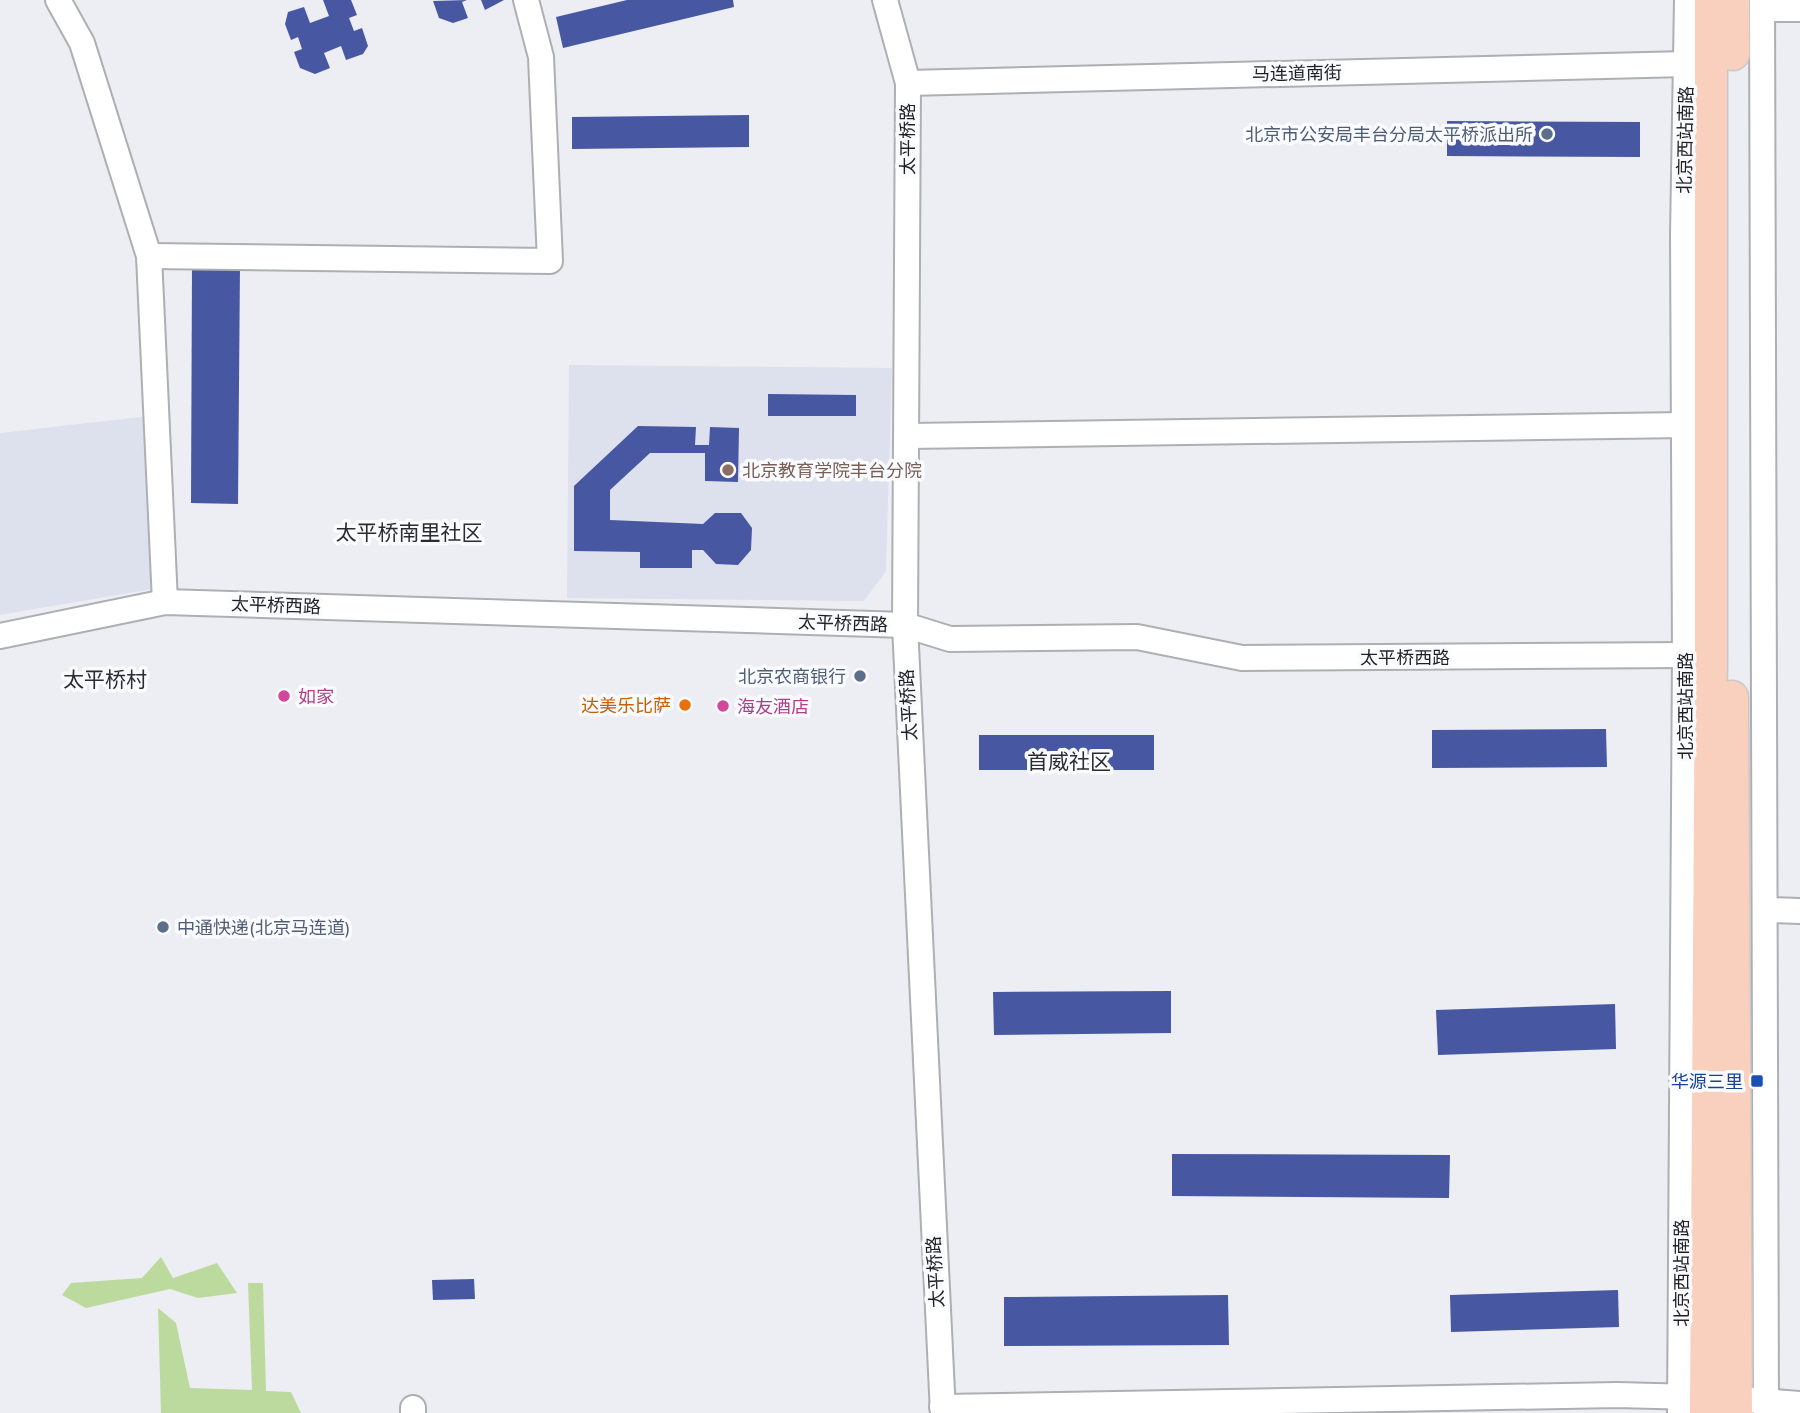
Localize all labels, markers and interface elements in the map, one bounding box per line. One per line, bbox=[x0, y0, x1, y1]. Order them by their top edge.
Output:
street label: 马连道南街 bbox=[1252, 61, 1342, 85]
street label: 北京西站南路 bbox=[1673, 86, 1697, 194]
street label: 太平桥路 bbox=[896, 103, 919, 175]
place label: 北京市公安局丰台分局太平桥派出所 bbox=[1245, 123, 1533, 146]
marker: 北京市公安局丰台分局太平桥派出所 bbox=[1539, 126, 1555, 142]
place label: 北京教育学院丰台分院 bbox=[742, 459, 922, 482]
marker: 北京教育学院丰台分院 bbox=[720, 462, 736, 478]
district label: 太平桥南里社区 bbox=[336, 519, 483, 545]
street label: 太平桥西路 bbox=[231, 592, 321, 618]
street label: 太平桥西路 bbox=[798, 610, 888, 636]
street label: 太平桥西路 bbox=[1360, 646, 1450, 669]
street label: 北京西站南路 bbox=[1674, 652, 1697, 760]
place label: 北京农商银行 bbox=[738, 665, 846, 688]
district label: 太平桥村 bbox=[63, 666, 147, 692]
marker: 北京农商银行 bbox=[852, 668, 868, 684]
street label: 太平桥路 bbox=[895, 668, 921, 742]
place label: 如家 bbox=[298, 685, 334, 708]
marker: 如家 bbox=[276, 688, 292, 704]
place label: 达美乐比萨 bbox=[581, 694, 671, 717]
place label: 海友酒店 bbox=[737, 695, 809, 718]
marker: 达美乐比萨 bbox=[677, 697, 693, 713]
marker: 海友酒店 bbox=[715, 698, 731, 714]
district label: 首威社区 bbox=[1027, 748, 1111, 774]
place label: 中通快递(北京马连道) bbox=[177, 916, 350, 939]
marker: 中通快递(北京马连道) bbox=[155, 919, 171, 935]
place label: 华源三里 bbox=[1671, 1070, 1743, 1093]
marker: 华源三里 bbox=[1749, 1073, 1765, 1089]
street label: 北京西站南路 bbox=[1670, 1219, 1693, 1327]
street label: 太平桥路 bbox=[922, 1235, 948, 1309]

